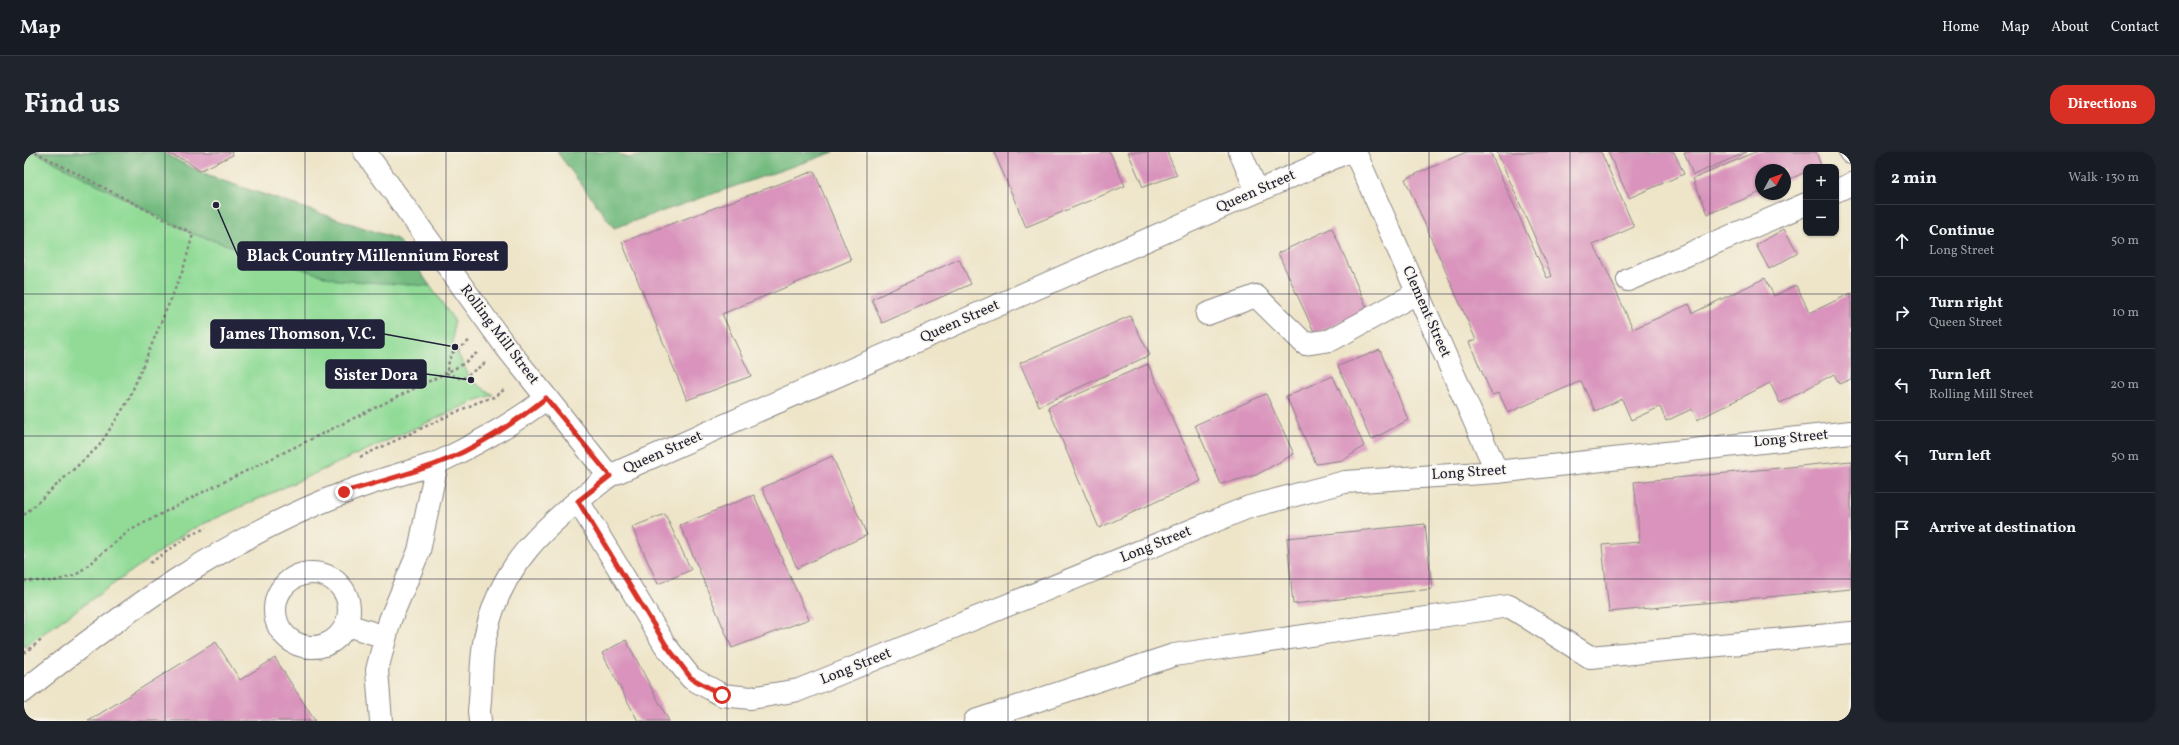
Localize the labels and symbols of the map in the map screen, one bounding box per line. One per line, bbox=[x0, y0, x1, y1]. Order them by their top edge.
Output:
north arrow bbox=[1755, 164, 1791, 200]
street label: Queen Street bbox=[1213, 165, 1299, 219]
callout: Black Country Millennium Forest bbox=[238, 242, 507, 270]
text: Black Country Millennium Forest bbox=[247, 246, 499, 268]
street label: Clement Street bbox=[1396, 263, 1456, 361]
street label: Rolling Mill Street bbox=[454, 280, 544, 390]
street label: Queen Street bbox=[917, 295, 1003, 349]
callout: James Thomson, V.C. bbox=[211, 320, 384, 348]
text: James Thomson, V.C. bbox=[219, 324, 376, 346]
callout: Sister Dora bbox=[326, 360, 426, 388]
text: Sister Dora bbox=[334, 365, 418, 387]
street label: Long Street bbox=[1752, 425, 1830, 453]
street label: Queen Street bbox=[620, 426, 706, 480]
street label: Long Street bbox=[1431, 460, 1507, 486]
route end bbox=[335, 483, 353, 501]
street label: Long Street bbox=[1117, 521, 1195, 569]
street label: Long Street bbox=[817, 643, 895, 691]
route start bbox=[713, 686, 731, 704]

